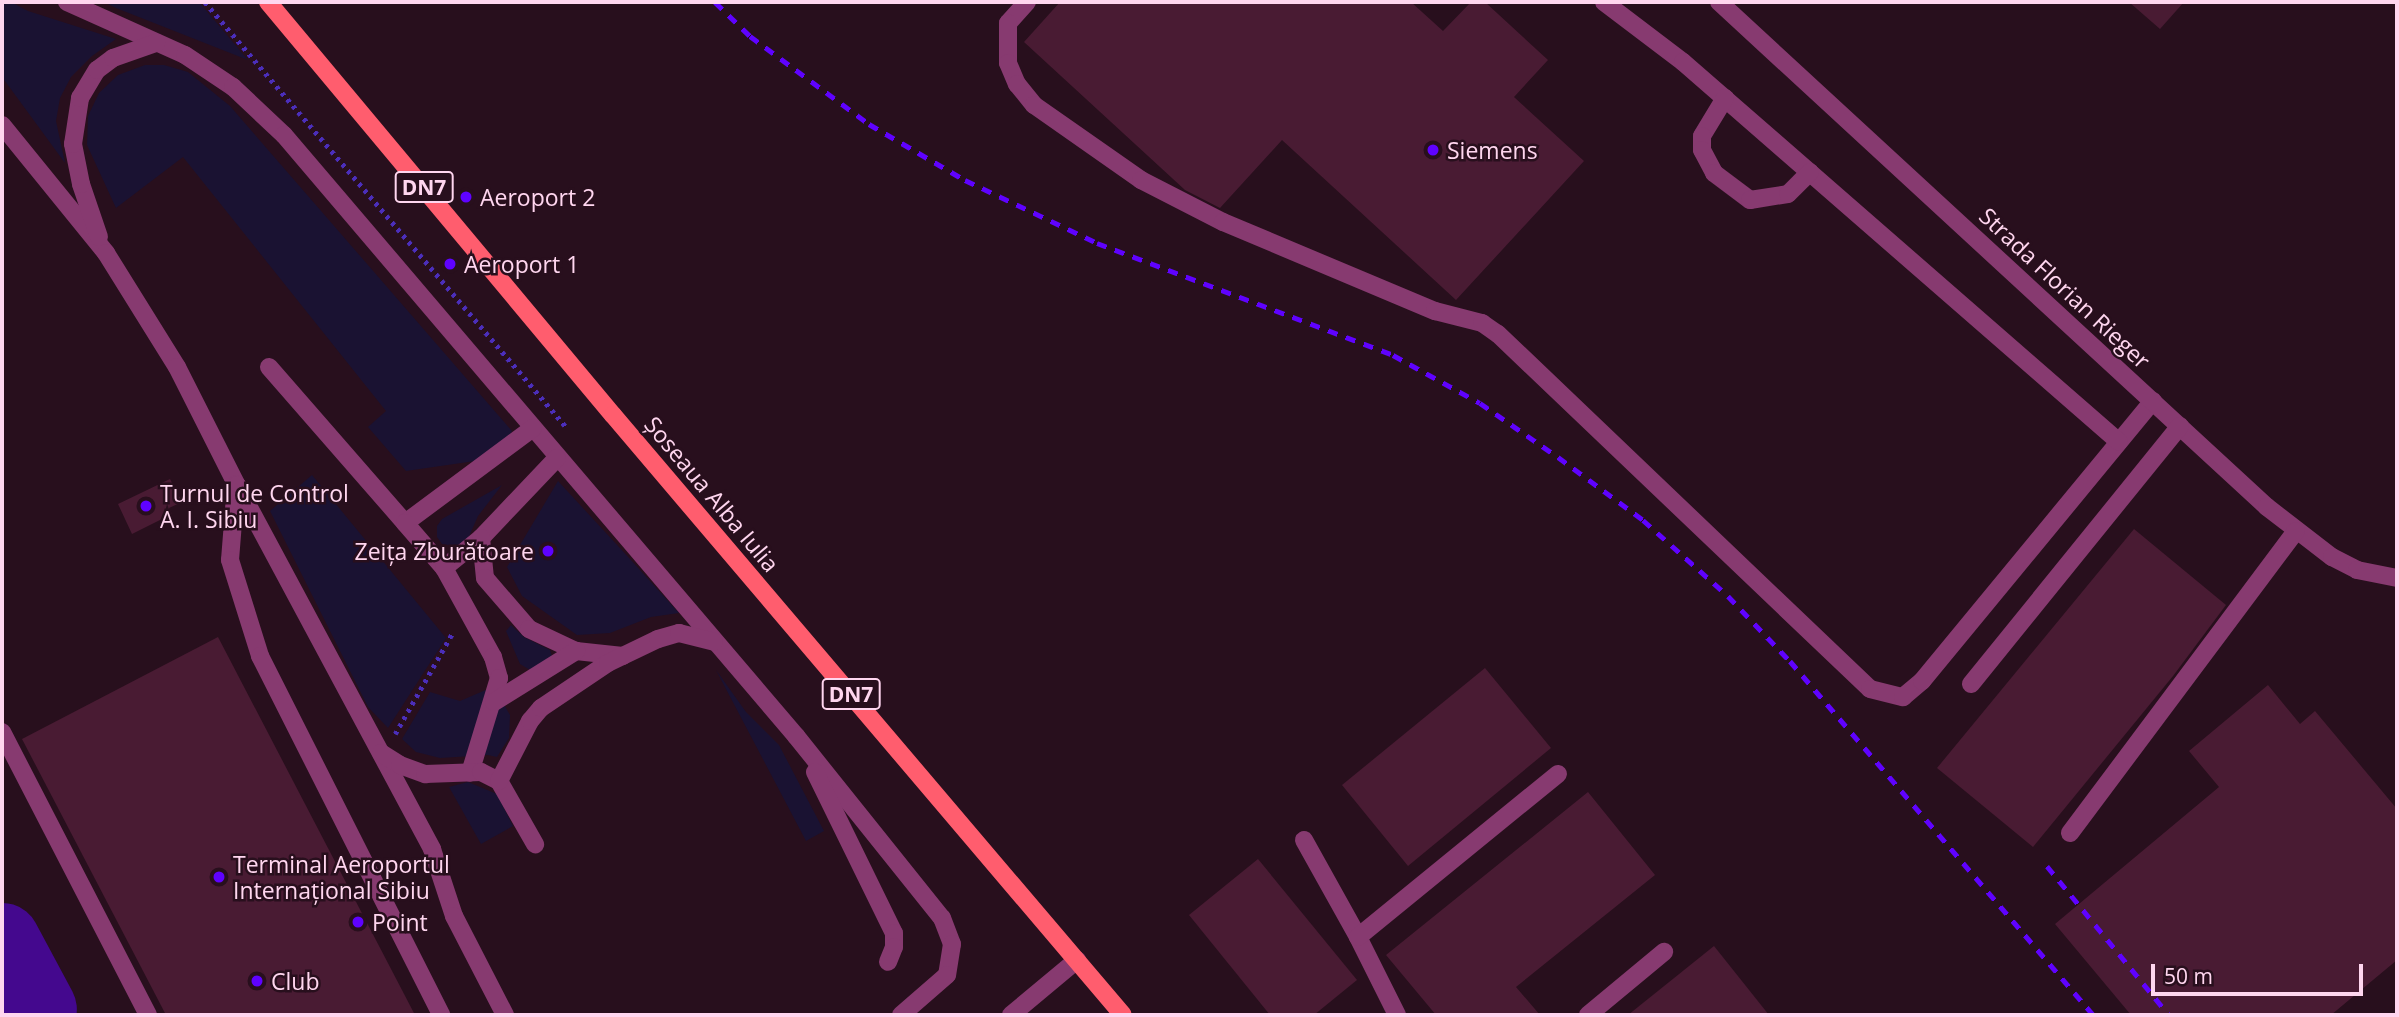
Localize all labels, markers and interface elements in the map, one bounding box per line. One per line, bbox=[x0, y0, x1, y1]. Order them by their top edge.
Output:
place label: Siemens bbox=[1447, 136, 1538, 164]
marker: Siemens bbox=[1425, 142, 1441, 158]
road number: DN7 bbox=[394, 170, 454, 204]
place label: Aeroport 2 bbox=[480, 183, 595, 211]
marker: Aeroport 2 bbox=[458, 189, 474, 205]
street label: Strada Florian Rieger bbox=[1974, 202, 2156, 374]
place label: Aeroport 1 bbox=[464, 250, 579, 278]
marker: Aeroport 1 bbox=[442, 256, 458, 272]
street label: Șoseaua Alba Iulia bbox=[639, 411, 785, 577]
place label: Turnul de Control A. I. Sibiu bbox=[160, 479, 349, 533]
marker: Turnul de Control A. I. Sibiu bbox=[138, 498, 154, 514]
place label: Zeița Zburătoare bbox=[355, 537, 534, 565]
marker: Zeița Zburătoare bbox=[540, 543, 556, 559]
road number: DN7 bbox=[821, 676, 881, 712]
place label: Terminal Aeroportul Internațional Sibiu bbox=[233, 850, 450, 904]
marker: Terminal Aeroportul Internațional Sibiu bbox=[211, 869, 227, 885]
place label: Point bbox=[372, 908, 428, 936]
marker: Point bbox=[350, 914, 366, 930]
scale bar bbox=[2154, 950, 2366, 994]
text: 50 m bbox=[2164, 962, 2213, 990]
place label: Club bbox=[271, 967, 319, 995]
marker: Club bbox=[249, 973, 265, 989]

